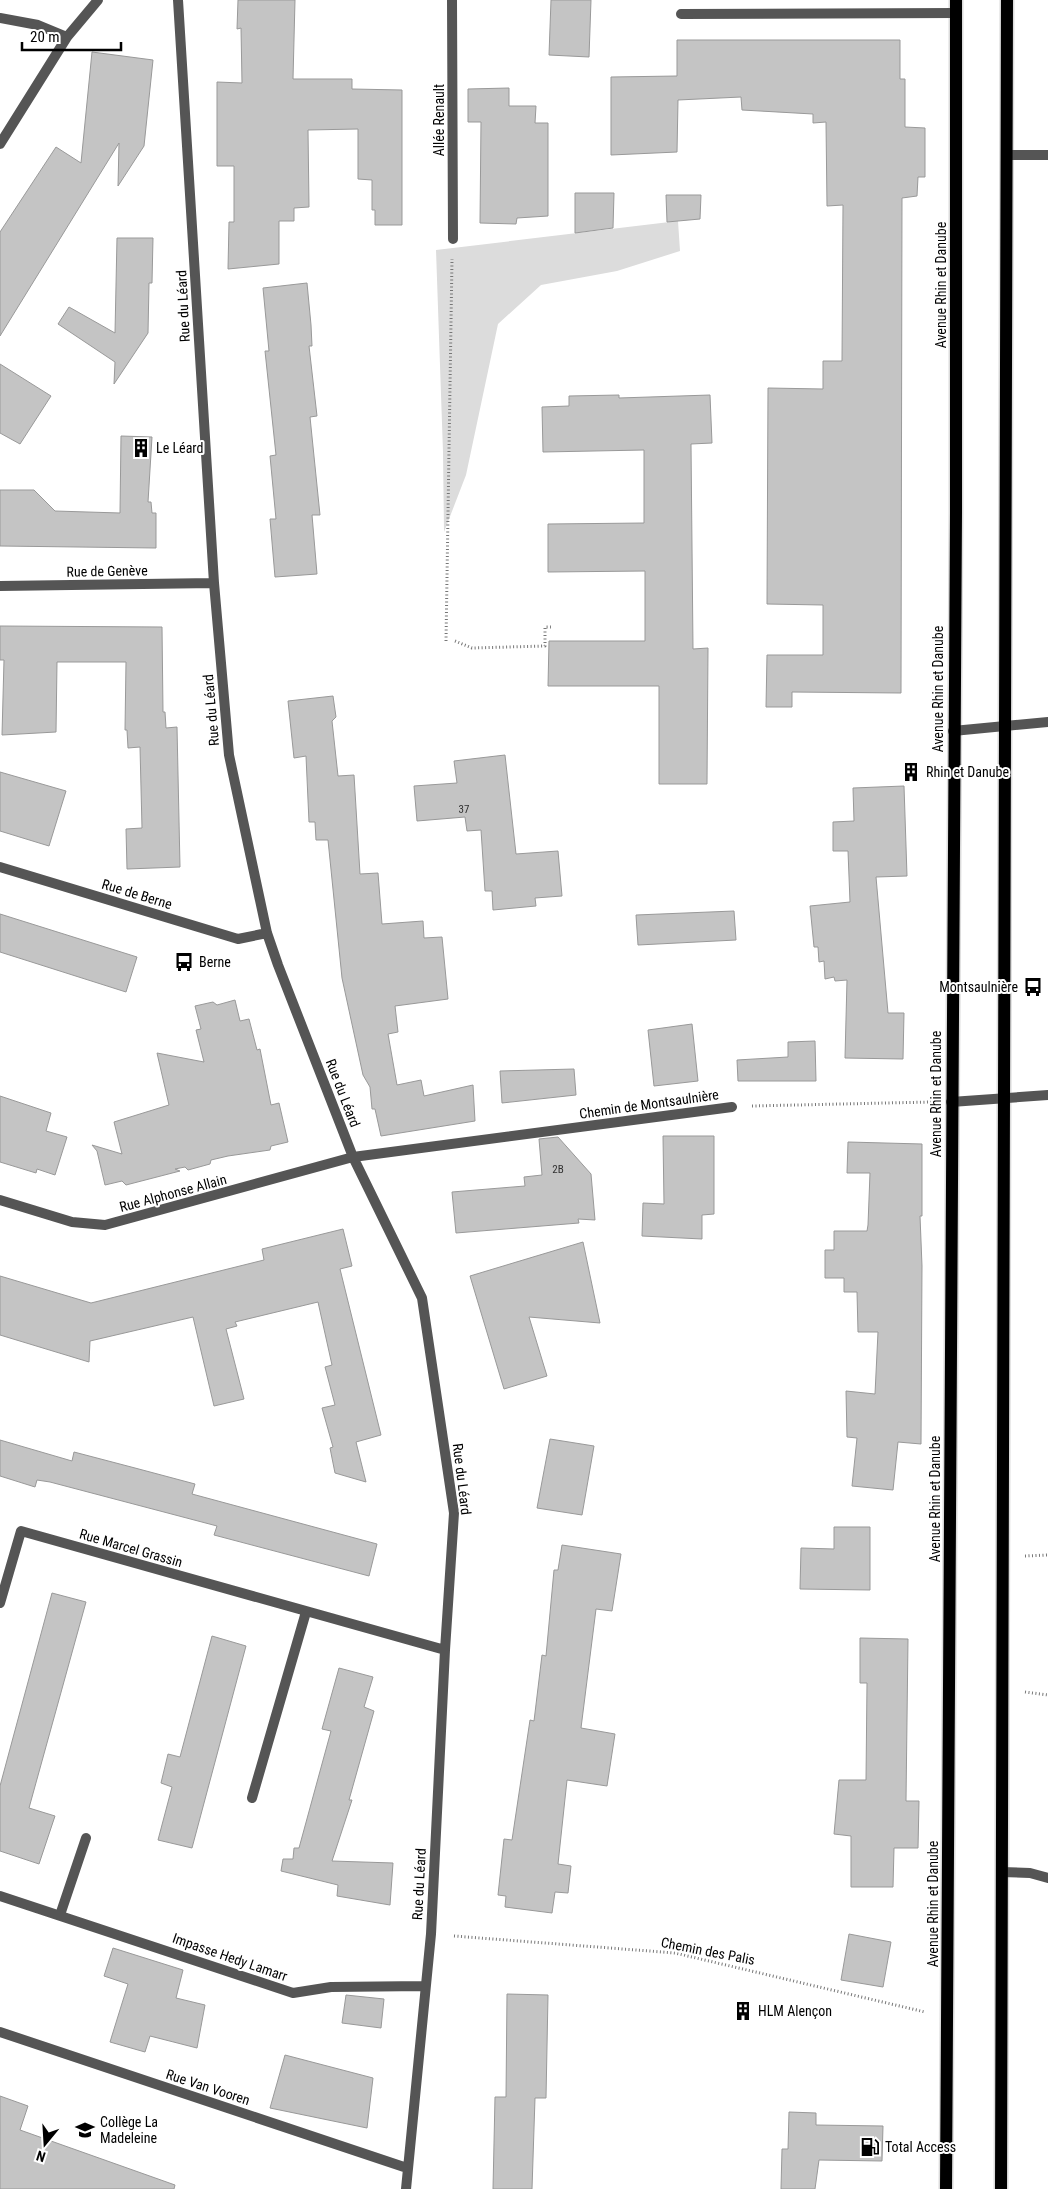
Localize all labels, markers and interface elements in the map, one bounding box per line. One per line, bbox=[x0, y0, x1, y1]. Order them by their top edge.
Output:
scale bar bbox=[22, 20, 121, 52]
text: 20 m bbox=[30, 28, 60, 46]
street label: Allée Renault bbox=[431, 84, 447, 156]
street label: Avenue Rhin et Danube bbox=[933, 221, 949, 348]
street label: Rue du Léard bbox=[173, 270, 193, 342]
building icon: Le Léard bbox=[130, 437, 152, 459]
place label: Le Léard bbox=[156, 440, 203, 456]
street label: Rue de Genève bbox=[66, 562, 148, 580]
street label: Avenue Rhin et Danube bbox=[930, 625, 946, 752]
street label: Rue du Léard bbox=[200, 673, 222, 747]
building icon: Rhin et Danube bbox=[900, 761, 922, 783]
place label: Rhin et Danube bbox=[926, 764, 1009, 780]
house number: 37 bbox=[459, 803, 469, 816]
street label: Rue de Berne bbox=[100, 876, 174, 912]
bus stop icon: Berne bbox=[173, 951, 195, 973]
place label: Berne bbox=[199, 954, 231, 970]
bus stop icon: Montsaulnière bbox=[1022, 976, 1044, 998]
place label: Montsaulnière bbox=[939, 979, 1018, 995]
street label: Avenue Rhin et Danube bbox=[928, 1030, 944, 1157]
street label: Rue du Léard bbox=[323, 1057, 363, 1129]
street label: Chemin de Montsaulnière bbox=[578, 1086, 720, 1122]
house number: 2B bbox=[552, 1163, 564, 1176]
street label: Rue Alphonse Allain bbox=[118, 1171, 228, 1215]
street label: Avenue Rhin et Danube bbox=[927, 1435, 943, 1562]
street label: Rue du Léard bbox=[450, 1442, 474, 1516]
street label: Rue Marcel Grassin bbox=[78, 1526, 184, 1570]
street label: Avenue Rhin et Danube bbox=[925, 1840, 941, 1967]
street label: Rue du Léard bbox=[409, 1848, 429, 1920]
street label: Impasse Hedy Lamarr bbox=[170, 1930, 290, 1984]
street label: Chemin des Palis bbox=[660, 1934, 756, 1968]
building icon: HLM Alençon bbox=[732, 2000, 754, 2022]
place label: HLM Alençon bbox=[758, 2003, 832, 2019]
street label: Rue Van Vooren bbox=[164, 2066, 252, 2108]
place label: Collège La Madeleine bbox=[100, 2114, 158, 2146]
north arrow bbox=[20, 2119, 70, 2169]
school or university icon: Collège La Madeleine bbox=[74, 2119, 96, 2141]
fuel station icon: Total Access bbox=[859, 2136, 881, 2158]
place label: Total Access bbox=[885, 2139, 956, 2155]
text: N bbox=[34, 2147, 48, 2165]

